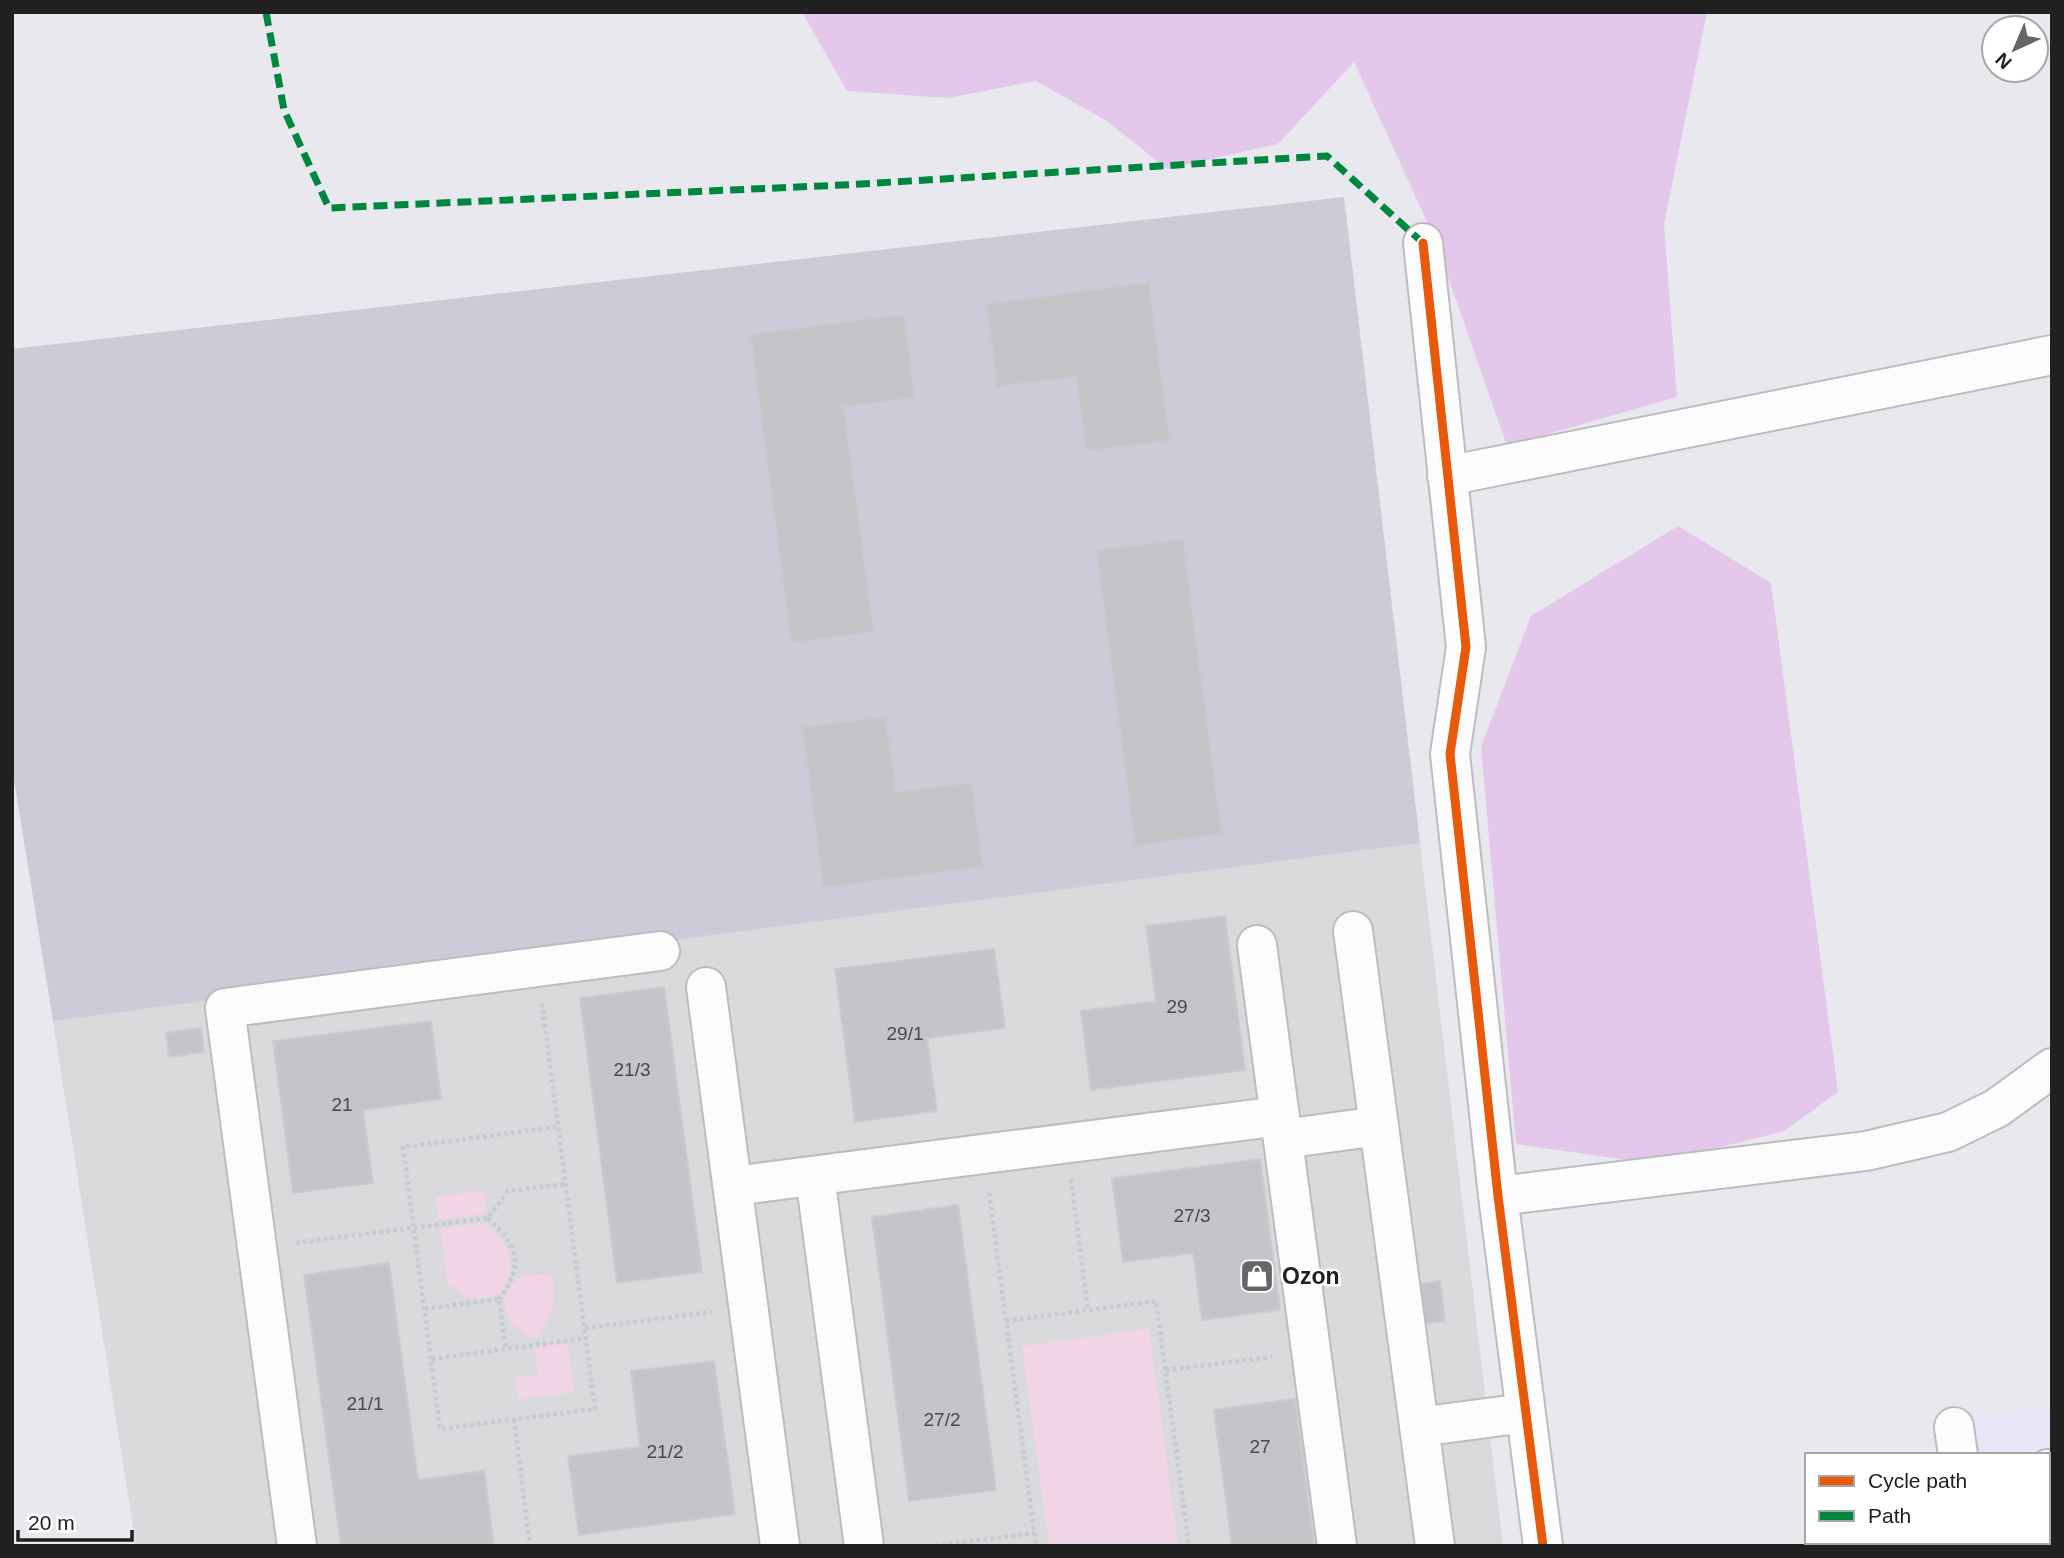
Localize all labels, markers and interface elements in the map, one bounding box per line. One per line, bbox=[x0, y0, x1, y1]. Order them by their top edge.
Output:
north arrow bbox=[1980, 14, 2050, 84]
text: N bbox=[1991, 49, 2016, 73]
house number: 29 bbox=[1166, 996, 1188, 1017]
house number: 29/1 bbox=[887, 1023, 923, 1044]
house number: 21/3 bbox=[614, 1059, 650, 1080]
house number: 21 bbox=[331, 1094, 353, 1115]
house number: 27/3 bbox=[1174, 1205, 1210, 1226]
shop icon: Ozon bbox=[1238, 1257, 1276, 1295]
place label: Ozon bbox=[1282, 1263, 1340, 1289]
house number: 21/1 bbox=[347, 1393, 383, 1414]
house number: 27/2 bbox=[924, 1409, 960, 1430]
house number: 27 bbox=[1249, 1436, 1271, 1457]
house number: 21/2 bbox=[647, 1441, 683, 1462]
legend bbox=[1805, 1453, 2050, 1544]
text: Cycle path bbox=[1868, 1469, 1967, 1492]
scale bar bbox=[18, 1498, 131, 1542]
text: Path bbox=[1868, 1504, 1911, 1527]
text: 20 m bbox=[28, 1511, 75, 1534]

